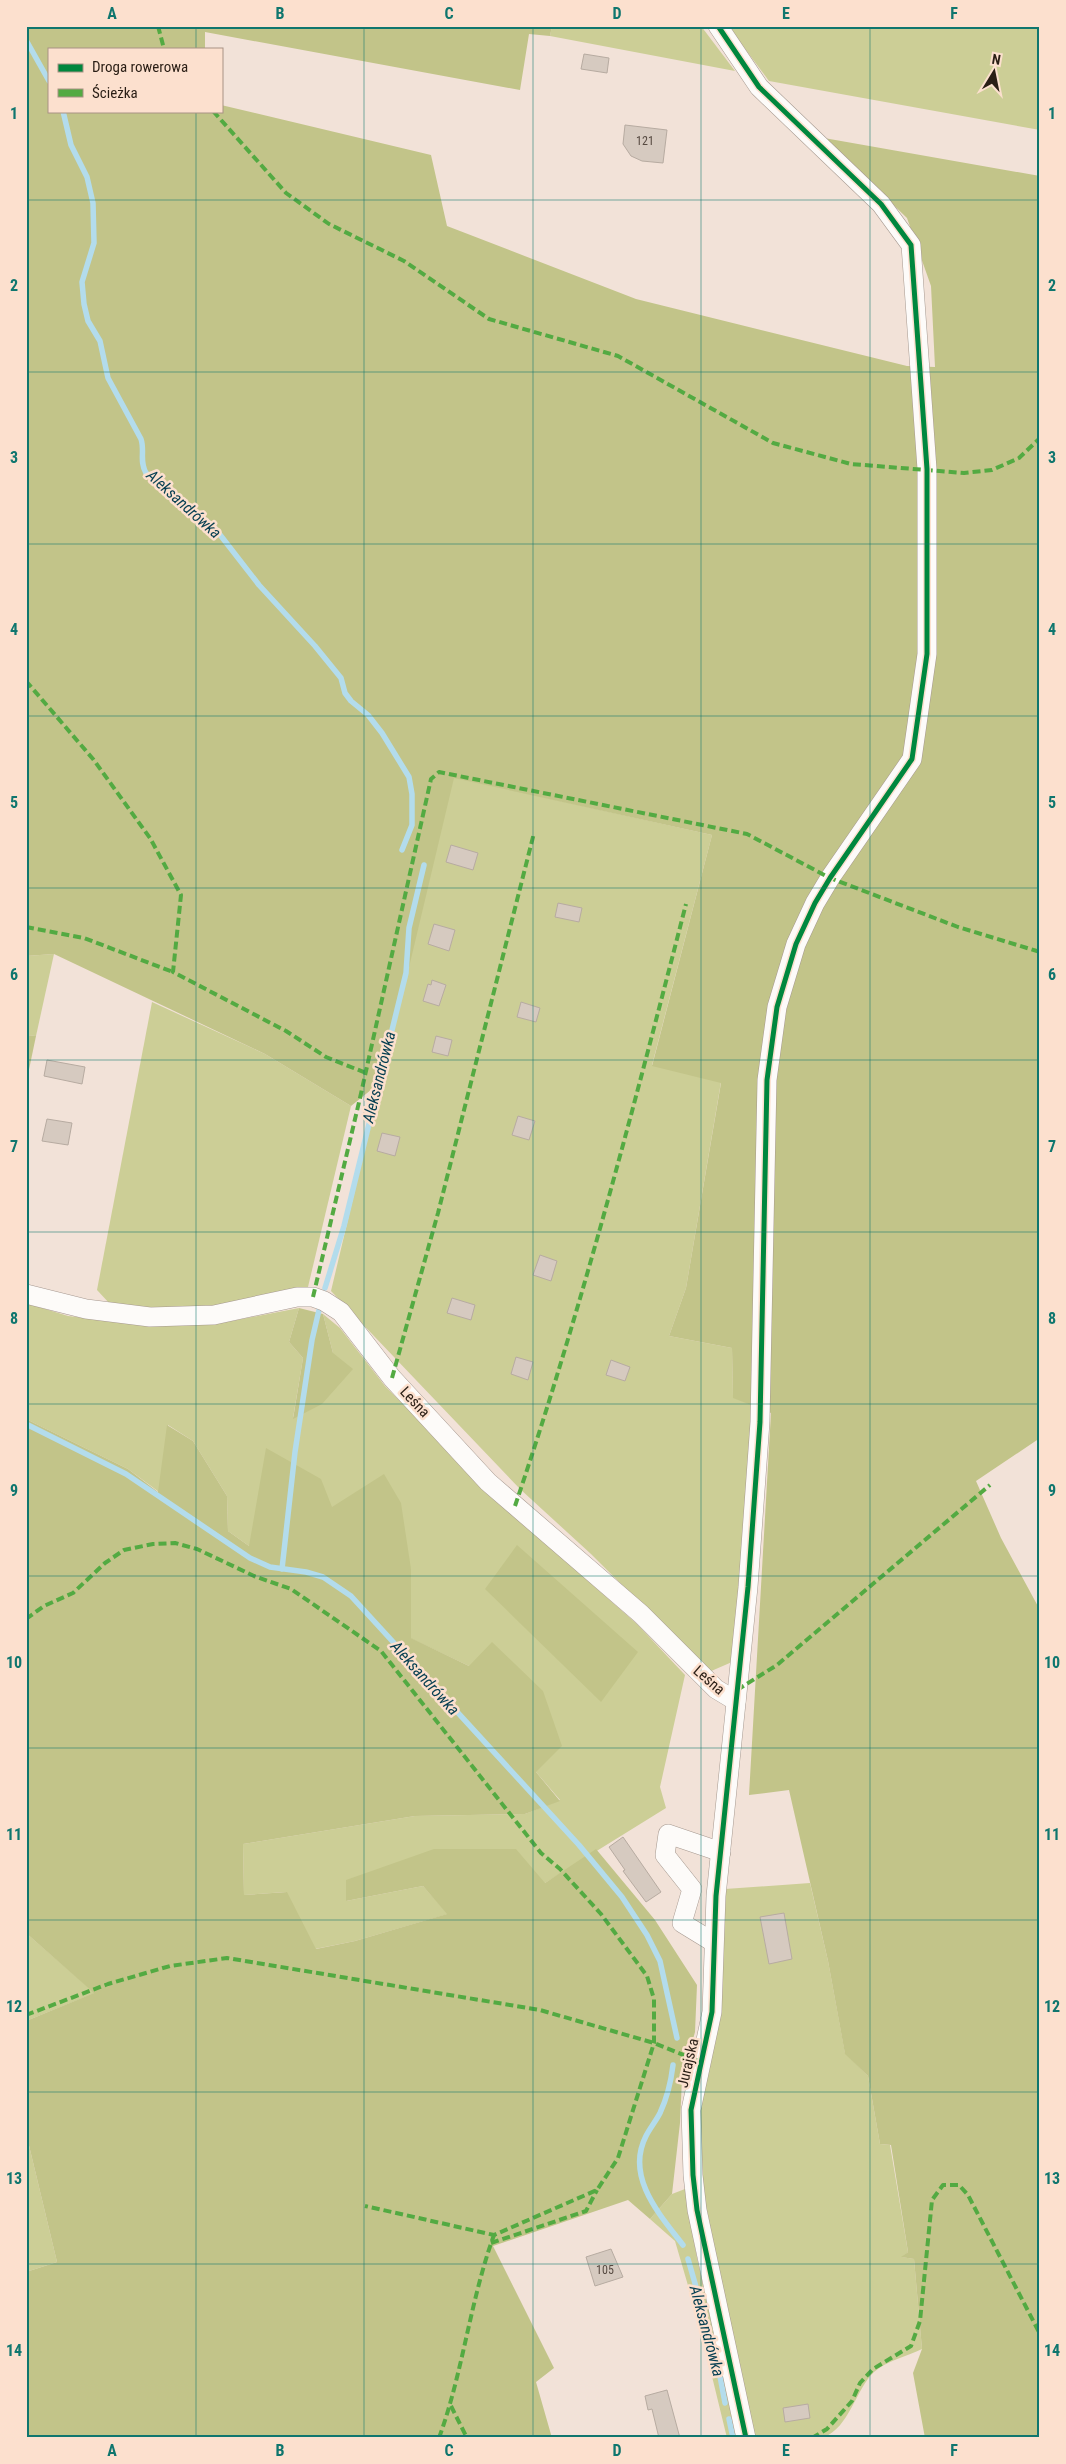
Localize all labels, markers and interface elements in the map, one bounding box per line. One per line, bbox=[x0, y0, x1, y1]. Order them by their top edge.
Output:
text: A bbox=[107, 4, 117, 23]
text: B bbox=[276, 4, 285, 23]
text: C bbox=[444, 4, 454, 23]
text: D bbox=[612, 4, 622, 23]
text: E bbox=[782, 4, 790, 23]
text: F bbox=[950, 4, 958, 23]
legend bbox=[48, 48, 222, 112]
north arrow bbox=[968, 48, 1018, 98]
text: N bbox=[991, 51, 1002, 68]
text: Droga rowerowa bbox=[92, 58, 188, 76]
text: Ścieżka bbox=[92, 84, 138, 102]
text: 1 bbox=[10, 104, 18, 123]
text: 1 bbox=[1048, 104, 1056, 123]
house number: 121 bbox=[636, 134, 654, 148]
text: 2 bbox=[10, 276, 18, 295]
text: 2 bbox=[1048, 276, 1056, 295]
text: 3 bbox=[10, 448, 18, 467]
text: 3 bbox=[1048, 448, 1056, 467]
water label: Aleksandrówka bbox=[142, 465, 225, 542]
text: 4 bbox=[10, 620, 18, 639]
text: 4 bbox=[1048, 620, 1056, 639]
text: 5 bbox=[10, 793, 18, 812]
text: 5 bbox=[1048, 793, 1056, 812]
text: 6 bbox=[10, 965, 18, 984]
text: 6 bbox=[1048, 965, 1056, 984]
water label: Aleksandrówka bbox=[358, 1029, 400, 1126]
text: 7 bbox=[10, 1137, 18, 1156]
text: 7 bbox=[1048, 1137, 1056, 1156]
text: 8 bbox=[10, 1309, 18, 1328]
text: 8 bbox=[1048, 1309, 1056, 1328]
street label: Leśna bbox=[396, 1383, 434, 1421]
text: 9 bbox=[10, 1481, 18, 1500]
text: 9 bbox=[1048, 1481, 1056, 1500]
water label: Aleksandrówka bbox=[386, 1636, 463, 1719]
text: 10 bbox=[6, 1653, 22, 1672]
text: 10 bbox=[1044, 1653, 1060, 1672]
street label: Leśna bbox=[690, 1662, 728, 1698]
text: 11 bbox=[6, 1825, 22, 1844]
text: 11 bbox=[1044, 1825, 1060, 1844]
text: 12 bbox=[6, 1997, 22, 2016]
text: 12 bbox=[1044, 1997, 1060, 2016]
street label: Jurajska bbox=[674, 2037, 702, 2089]
text: 13 bbox=[6, 2169, 22, 2188]
text: 13 bbox=[1044, 2169, 1060, 2188]
house number: 105 bbox=[596, 2263, 614, 2277]
water label: Aleksandrówka bbox=[685, 2282, 728, 2379]
text: 14 bbox=[6, 2341, 22, 2360]
text: 14 bbox=[1044, 2341, 1060, 2360]
text: A bbox=[107, 2441, 117, 2460]
text: B bbox=[276, 2441, 285, 2460]
text: C bbox=[444, 2441, 454, 2460]
text: D bbox=[612, 2441, 622, 2460]
text: E bbox=[782, 2441, 790, 2460]
text: F bbox=[950, 2441, 958, 2460]

